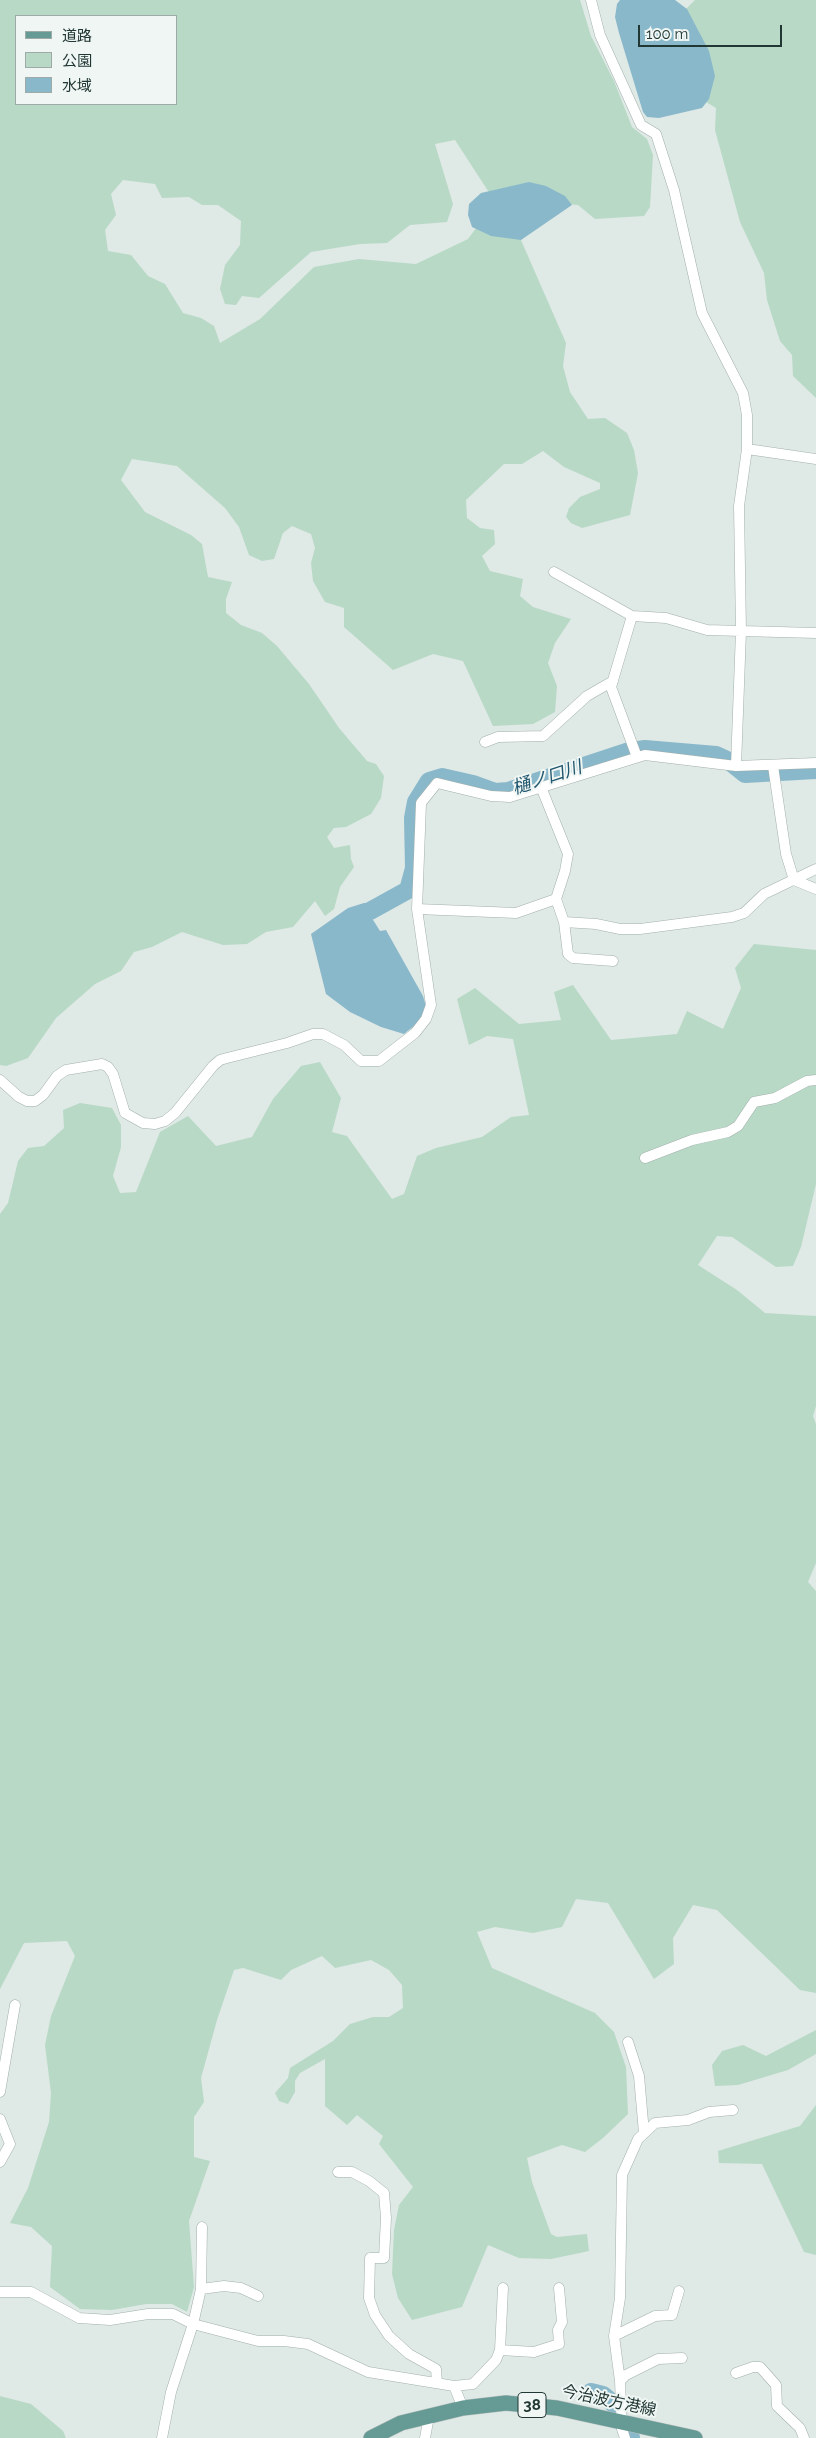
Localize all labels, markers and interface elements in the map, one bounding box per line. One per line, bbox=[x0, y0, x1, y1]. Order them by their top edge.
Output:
legend bbox=[15, 15, 178, 105]
scale bar bbox=[641, 15, 785, 47]
text: 100 m bbox=[646, 25, 688, 43]
text: 道路 bbox=[62, 27, 92, 45]
text: 公園 bbox=[62, 52, 92, 70]
text: 水域 bbox=[62, 77, 92, 95]
water label: 樋ノ口川 bbox=[509, 757, 585, 799]
street label: 今治波方港線 bbox=[560, 2382, 658, 2420]
road number: 38 bbox=[518, 2392, 546, 2418]

